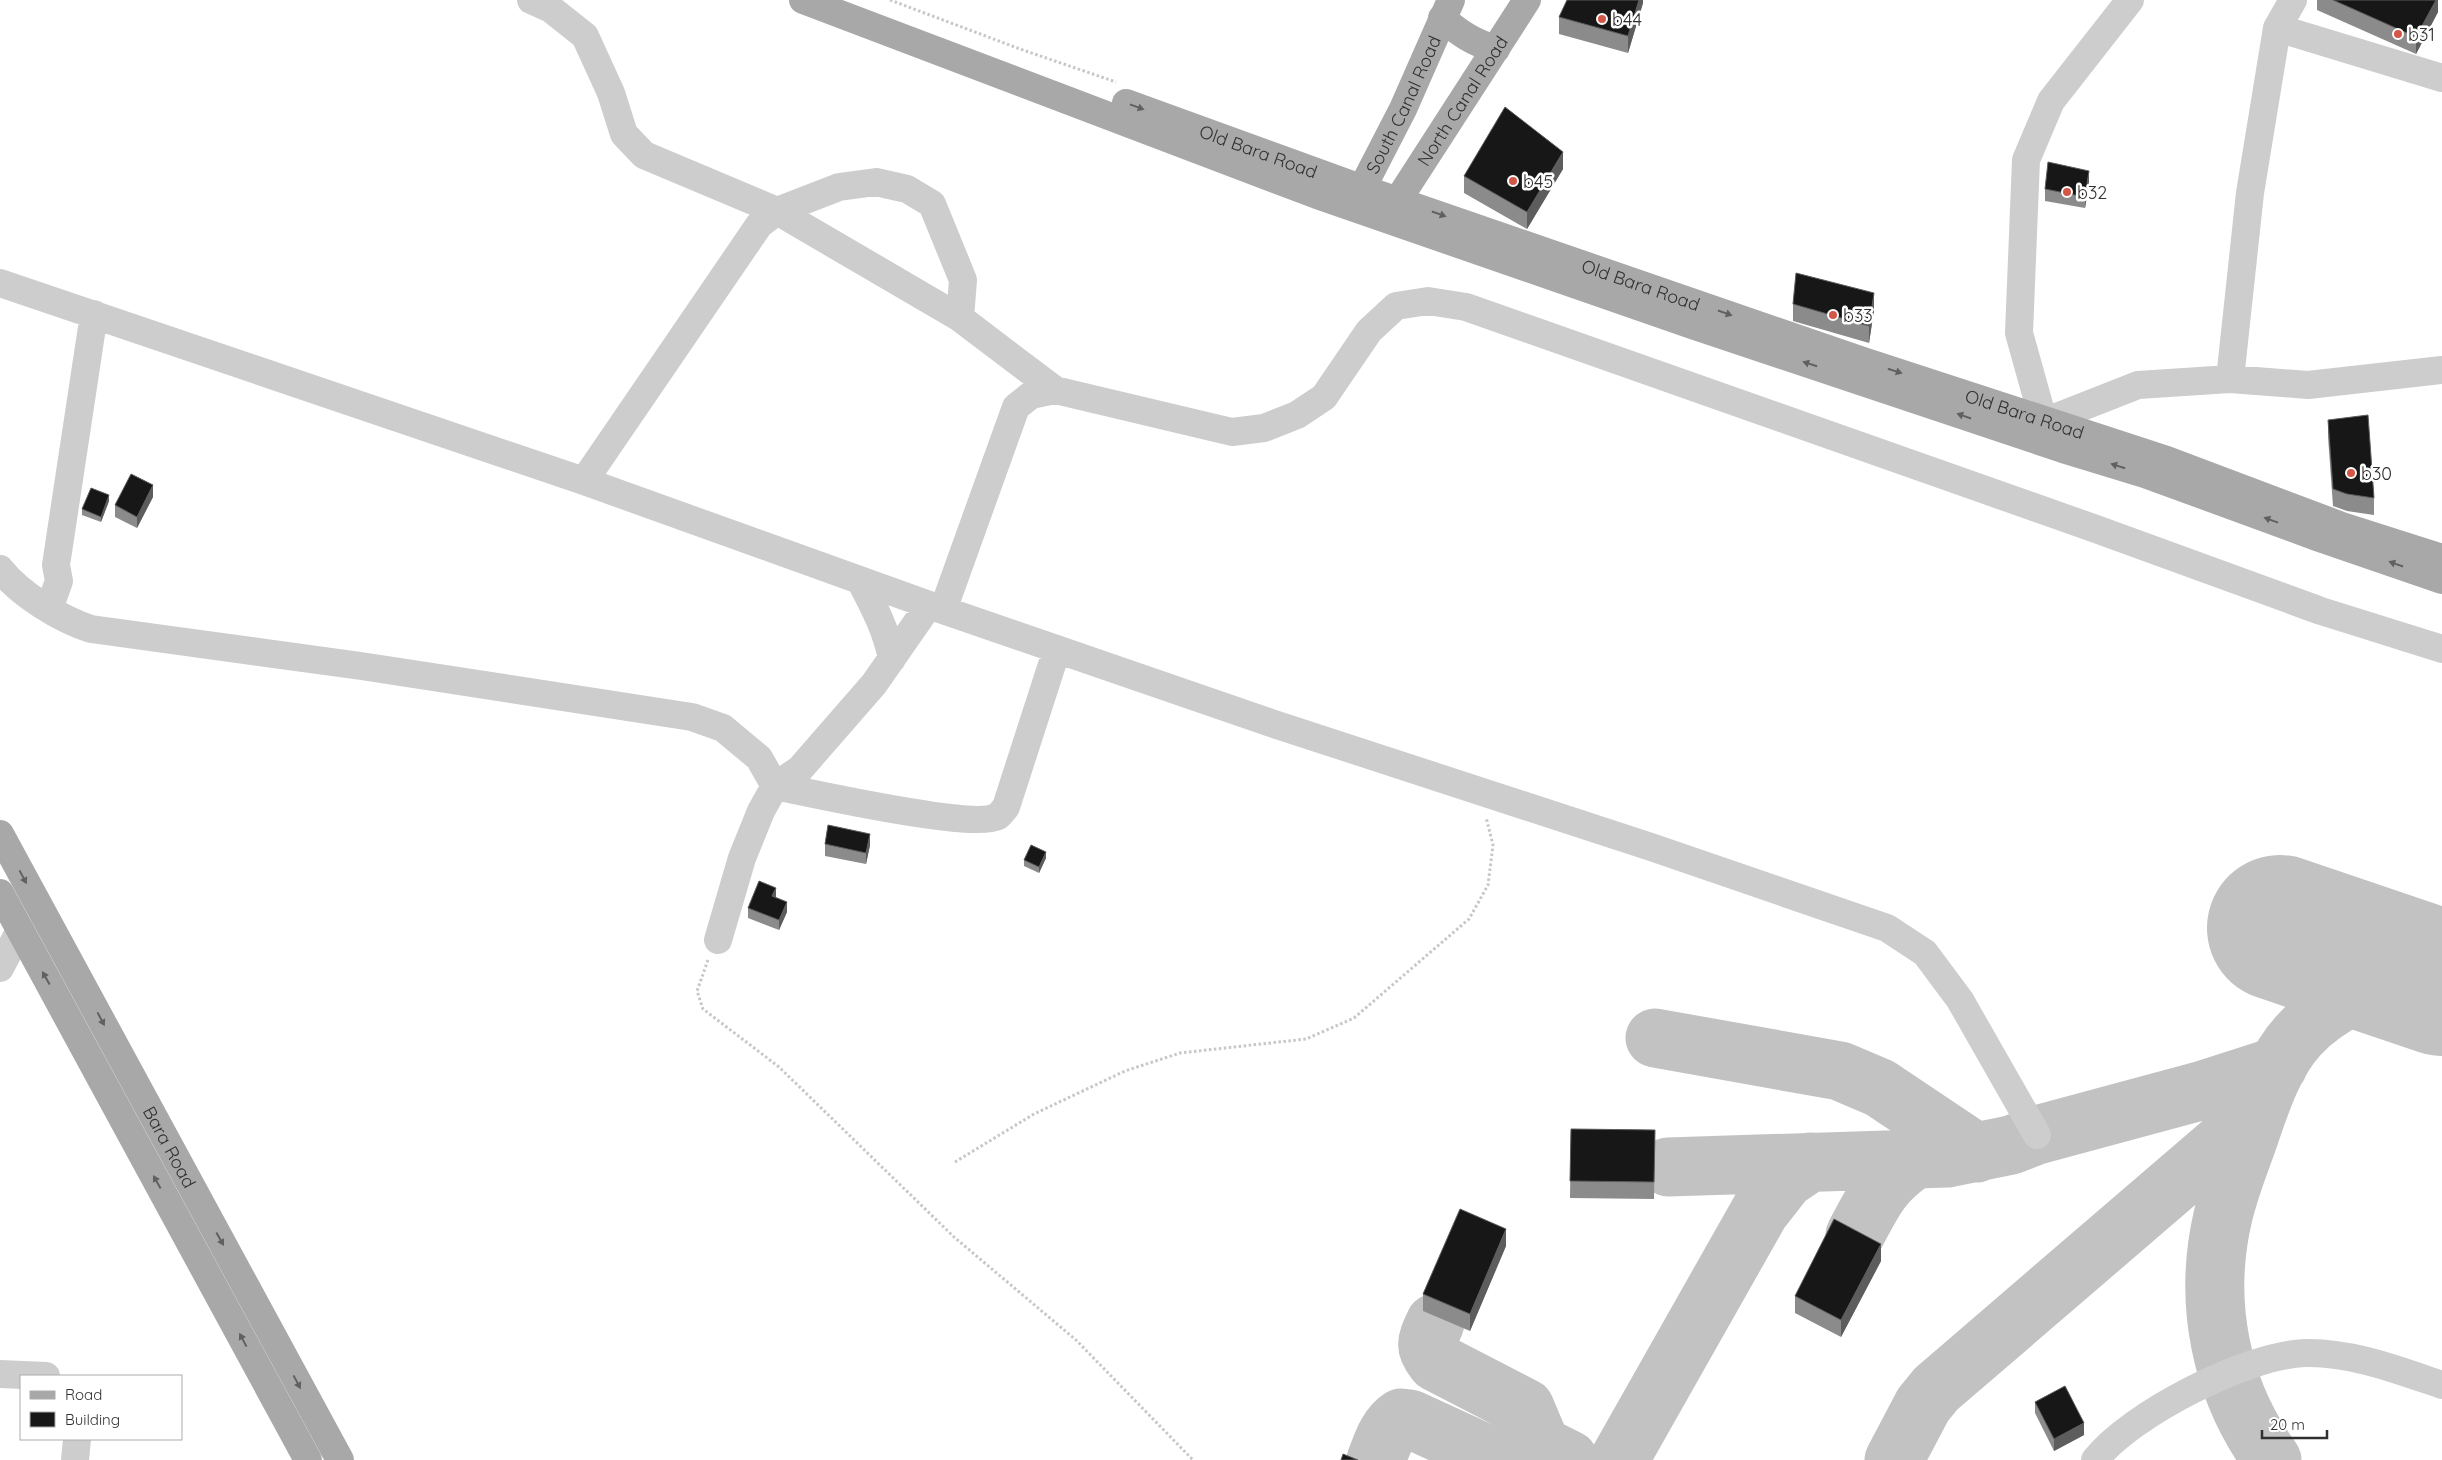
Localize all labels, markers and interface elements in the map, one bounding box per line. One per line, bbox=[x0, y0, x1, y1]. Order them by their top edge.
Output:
place label: b44 bbox=[1612, 8, 1642, 31]
marker: b44 bbox=[1596, 13, 1608, 25]
place label: b31 bbox=[2408, 23, 2435, 46]
marker: b31 bbox=[2392, 28, 2404, 40]
street label: North Canal Road bbox=[1412, 31, 1512, 170]
street label: South Canal Road bbox=[1360, 32, 1445, 177]
one-way arrow bbox=[1130, 104, 1145, 111]
street label: Old Bara Road bbox=[1197, 119, 1321, 183]
place label: b45 bbox=[1523, 170, 1553, 193]
marker: b45 bbox=[1507, 175, 1519, 187]
place label: b32 bbox=[2077, 181, 2107, 204]
marker: b32 bbox=[2061, 186, 2073, 198]
one-way arrow bbox=[1431, 211, 1446, 218]
street label: Old Bara Road bbox=[1579, 254, 1703, 316]
place label: b33 bbox=[1843, 304, 1873, 327]
marker: b33 bbox=[1827, 309, 1839, 321]
one-way arrow bbox=[1717, 310, 1732, 317]
one-way arrow bbox=[1802, 359, 1817, 367]
one-way arrow bbox=[1888, 367, 1903, 375]
street label: Old Bara Road bbox=[1962, 384, 2087, 444]
one-way arrow bbox=[1956, 411, 1971, 419]
one-way arrow bbox=[2111, 461, 2126, 469]
place label: b30 bbox=[2361, 462, 2392, 485]
marker: b30 bbox=[2345, 467, 2357, 479]
one-way arrow bbox=[2264, 516, 2279, 523]
one-way arrow bbox=[2388, 560, 2403, 568]
one-way arrow bbox=[19, 869, 27, 884]
one-way arrow bbox=[42, 970, 50, 985]
one-way arrow bbox=[97, 1012, 105, 1027]
street label: Bara Road bbox=[138, 1102, 201, 1192]
one-way arrow bbox=[153, 1175, 161, 1189]
one-way arrow bbox=[216, 1232, 224, 1246]
one-way arrow bbox=[239, 1333, 247, 1348]
legend bbox=[20, 1375, 182, 1440]
one-way arrow bbox=[293, 1375, 302, 1389]
text: Road bbox=[65, 1385, 102, 1404]
scale bar bbox=[2262, 1408, 2327, 1440]
text: Building bbox=[65, 1410, 120, 1429]
text: 20 m bbox=[2270, 1415, 2305, 1434]

